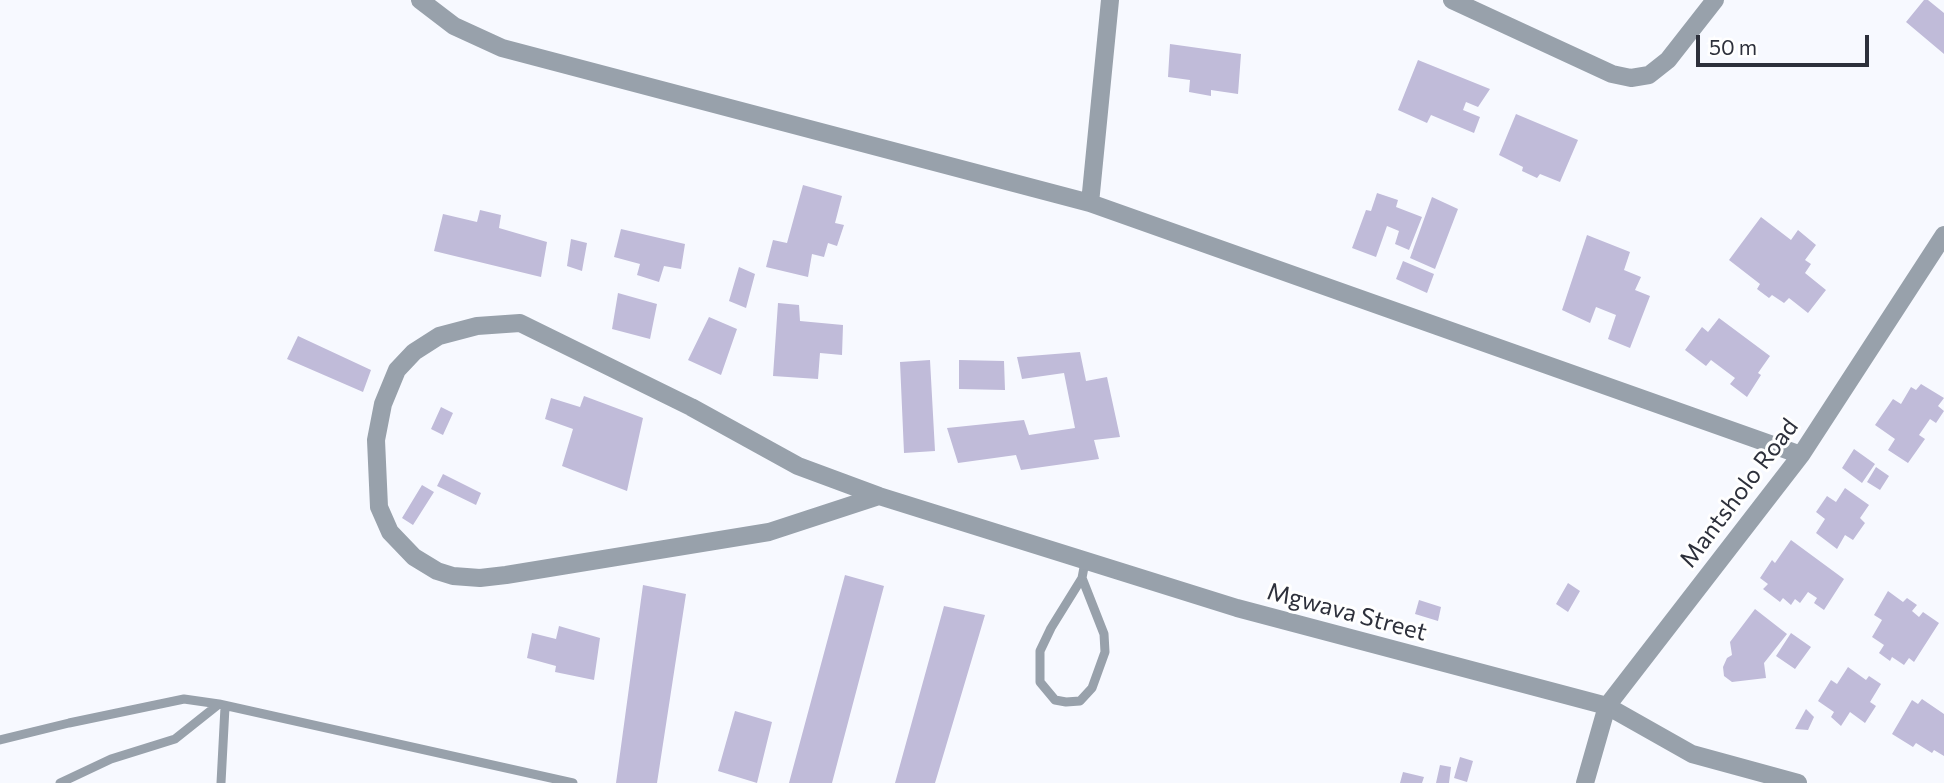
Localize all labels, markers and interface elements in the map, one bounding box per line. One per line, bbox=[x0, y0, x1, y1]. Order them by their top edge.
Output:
scale bar bbox=[1699, 21, 1872, 65]
text: 50 m bbox=[1709, 34, 1757, 59]
street label: Mantsholo Road bbox=[1674, 413, 1804, 573]
street label: Mgwava Street bbox=[1264, 577, 1430, 647]

